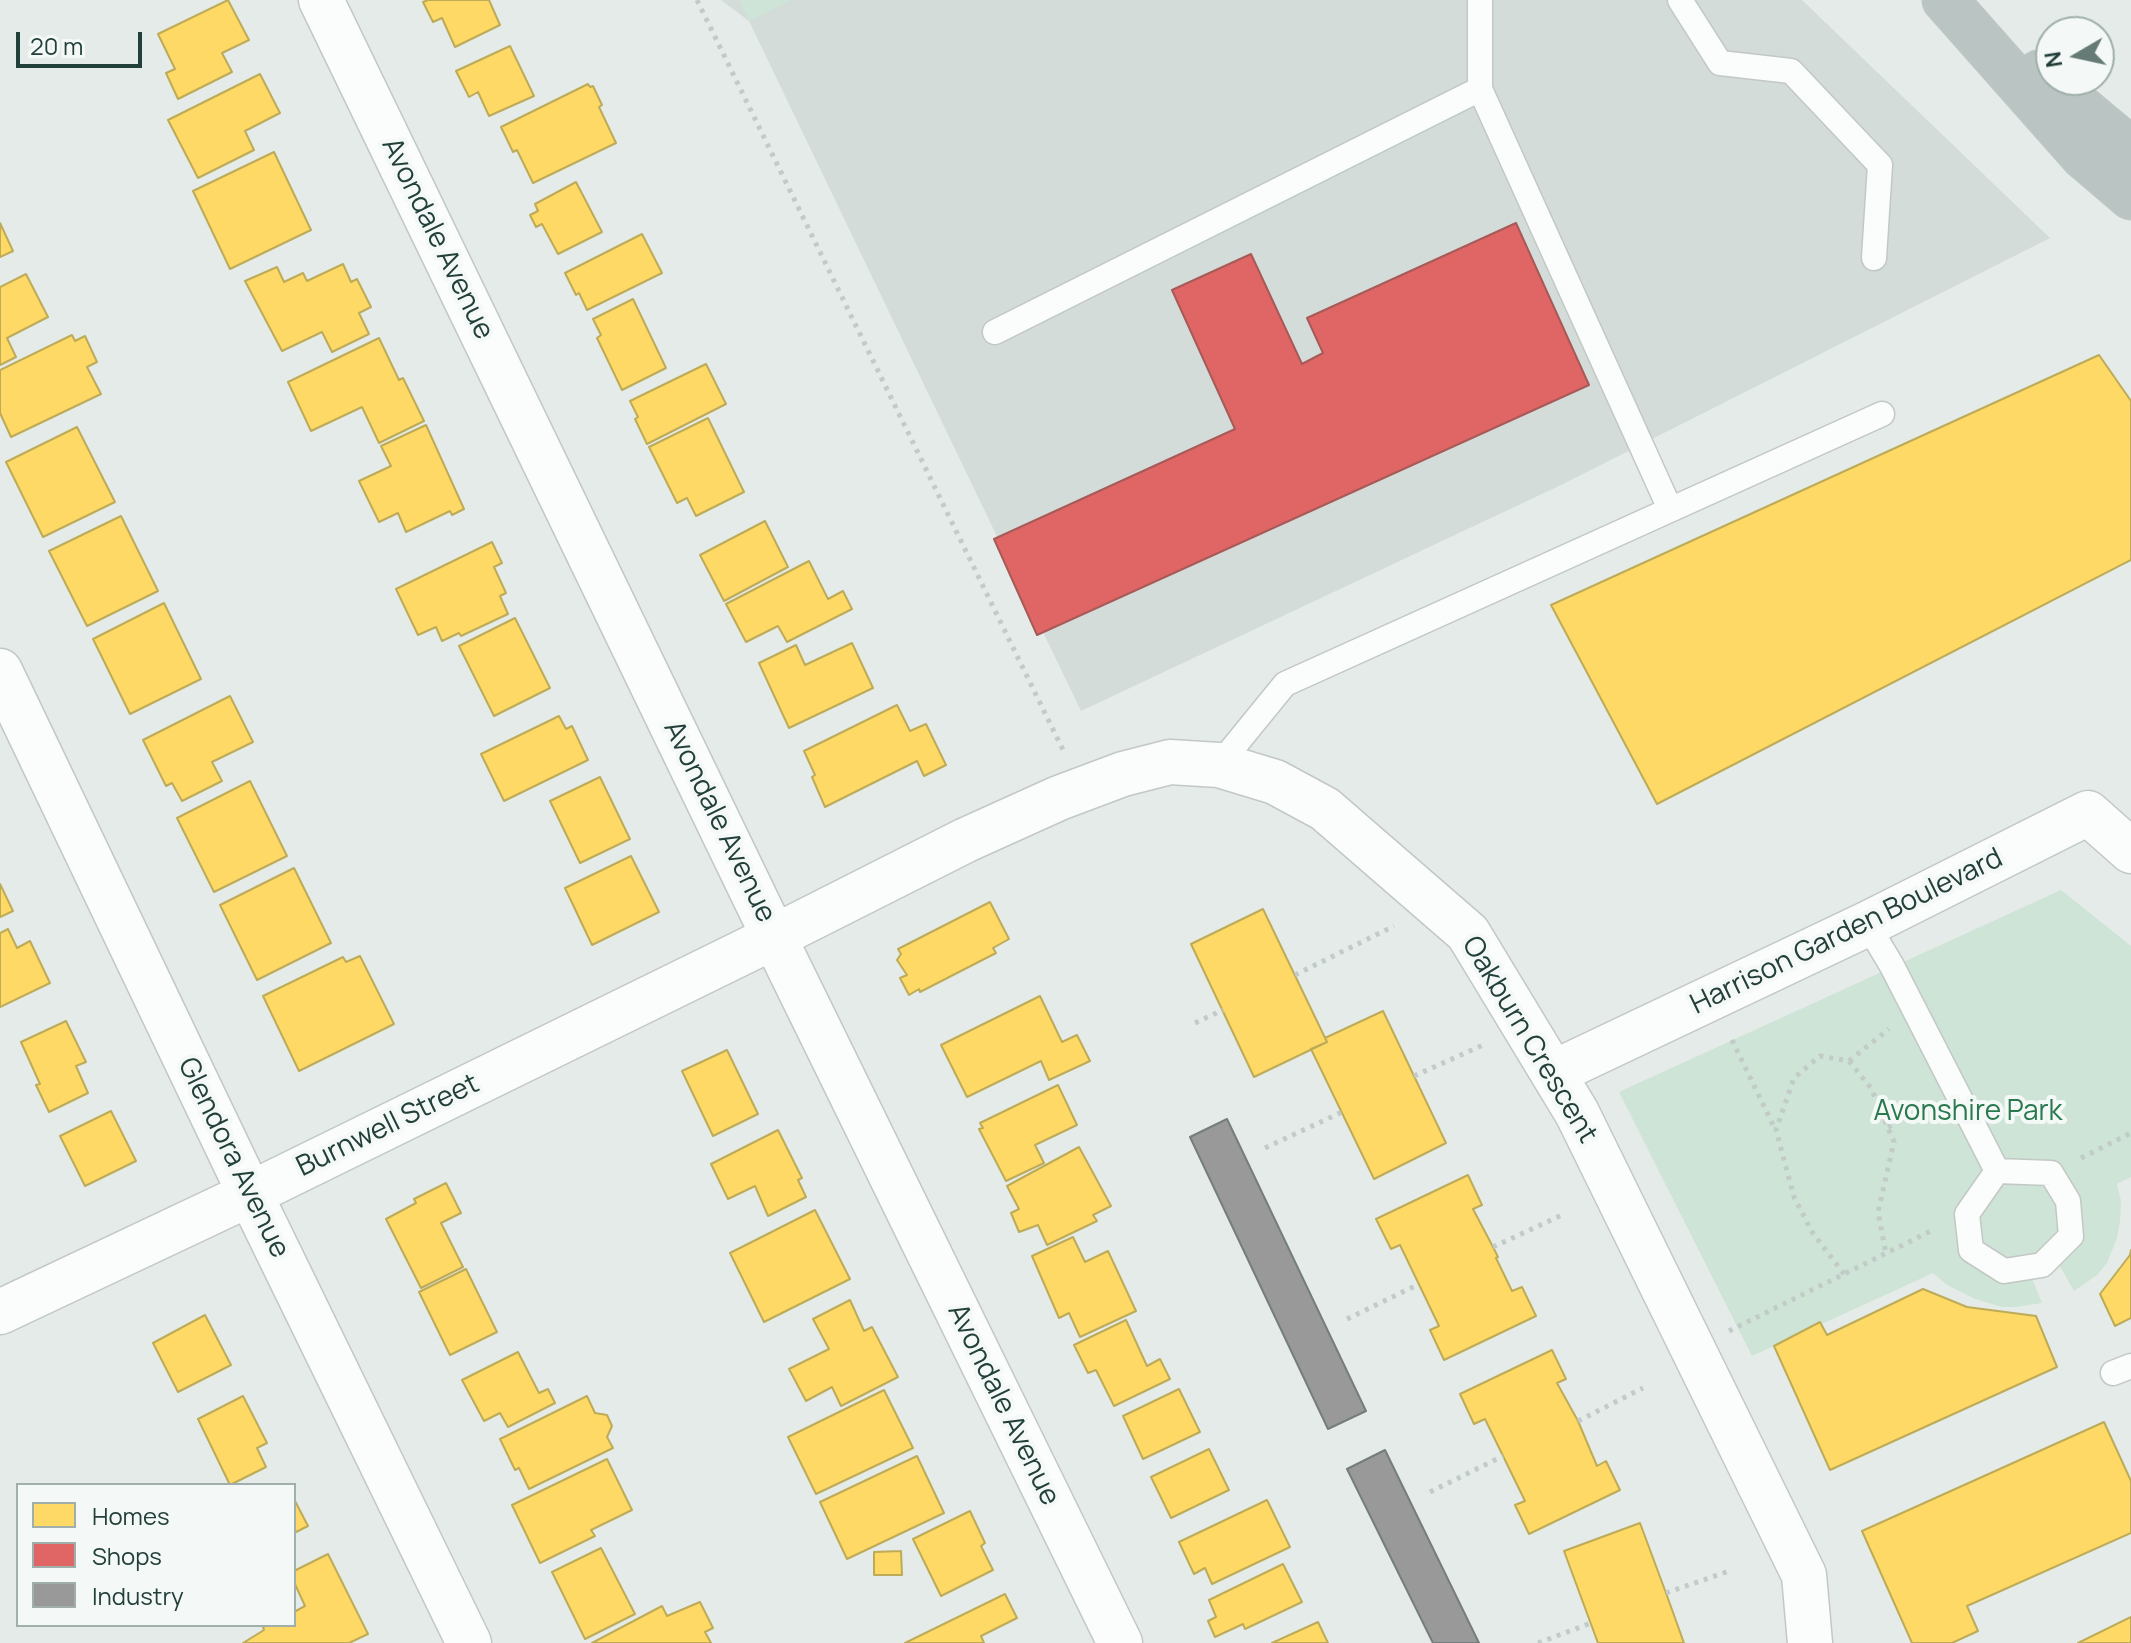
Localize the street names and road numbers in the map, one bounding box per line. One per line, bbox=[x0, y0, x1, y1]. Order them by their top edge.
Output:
street label: Avondale Avenue bbox=[374, 133, 500, 345]
street label: Avondale Avenue bbox=[656, 716, 782, 928]
street label: Harrison Garden Boulevard bbox=[1686, 842, 2008, 1022]
street label: Oakburn Crescent bbox=[1454, 931, 1604, 1149]
street label: Glendora Avenue bbox=[170, 1052, 296, 1264]
street label: Burnwell Street bbox=[291, 1067, 485, 1185]
street label: Avondale Avenue bbox=[940, 1299, 1066, 1511]

